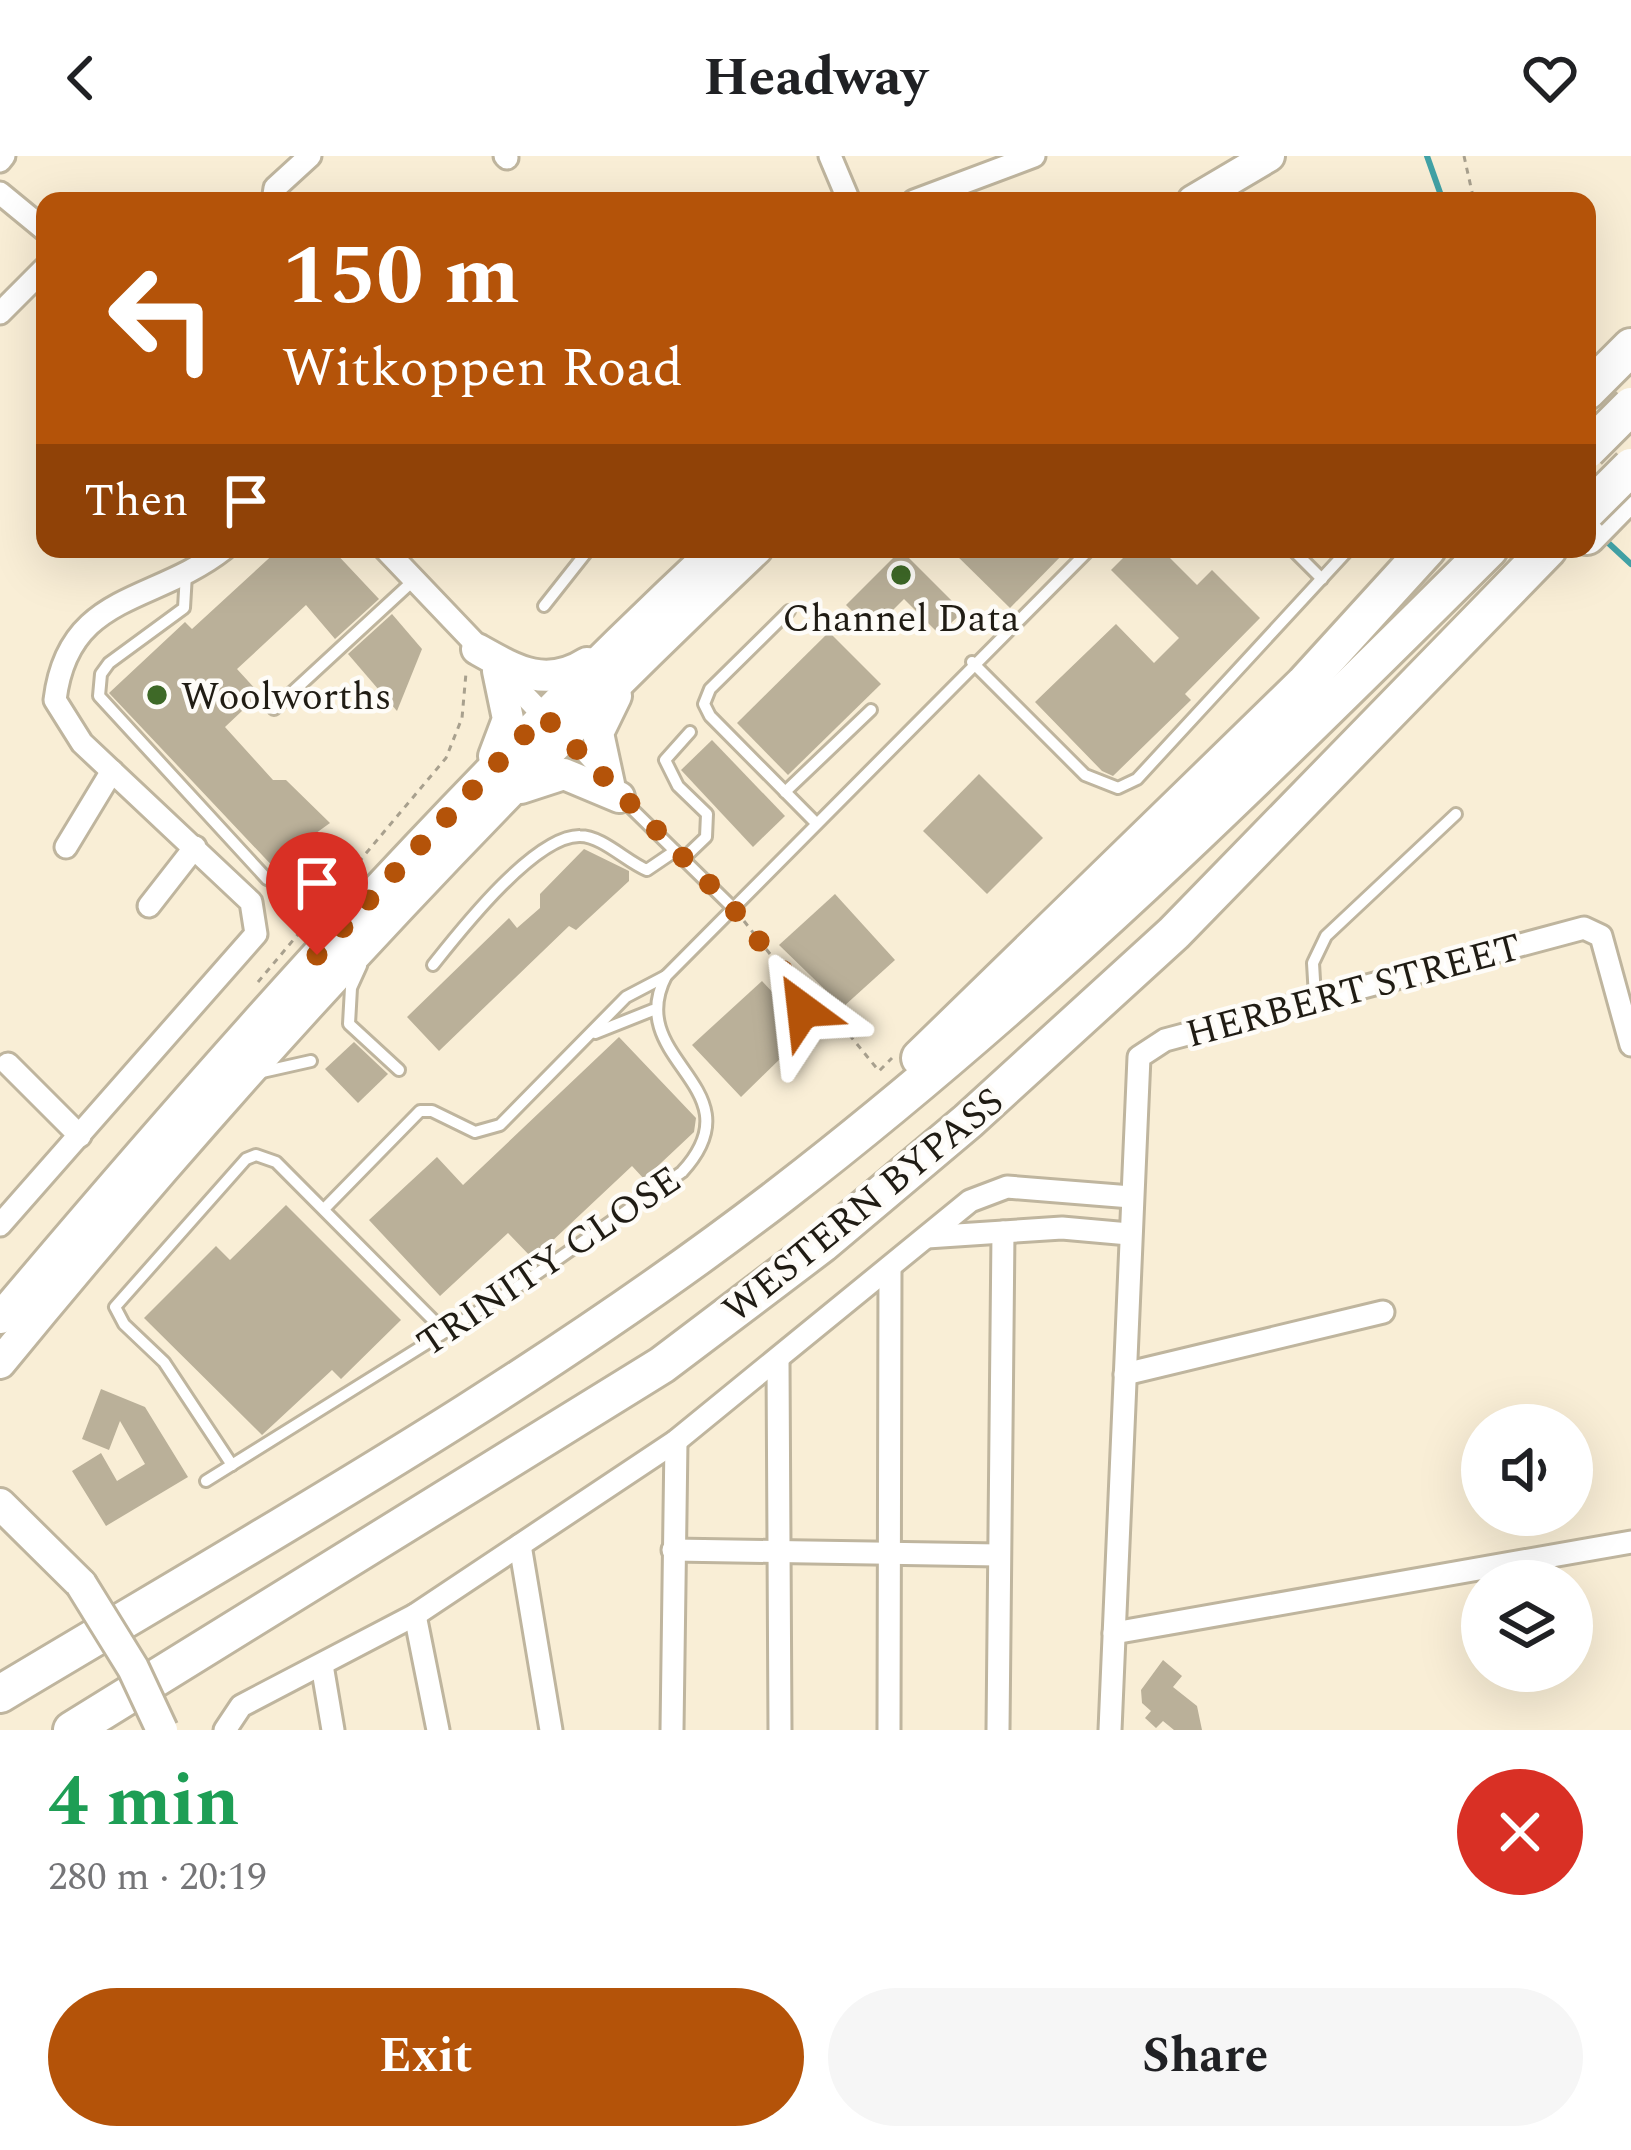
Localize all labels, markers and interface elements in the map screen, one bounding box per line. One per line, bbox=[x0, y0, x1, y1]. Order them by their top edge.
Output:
text: Headway bbox=[703, 37, 928, 119]
icon: back bbox=[48, 45, 114, 111]
icon: heart bbox=[1517, 45, 1583, 111]
text: 150 m bbox=[282, 213, 520, 341]
icon: left bbox=[84, 240, 240, 396]
text: Witkoppen Road bbox=[282, 328, 683, 410]
text: Then bbox=[84, 467, 189, 536]
icon: arrive bbox=[213, 468, 279, 534]
marker: Channel Data bbox=[888, 562, 914, 588]
place label: Channel Data bbox=[782, 590, 1020, 649]
place label: Woolworths bbox=[181, 668, 392, 727]
marker: Woolworths bbox=[144, 682, 170, 708]
pin bbox=[266, 832, 368, 955]
icon: arrive bbox=[284, 850, 350, 916]
street label: HERBERT STREET bbox=[1179, 918, 1528, 1065]
position arrow bbox=[740, 947, 866, 1073]
street label: WESTERN BYPASS bbox=[710, 1074, 1017, 1338]
street label: TRINITY CLOSE bbox=[405, 1152, 694, 1373]
map controls bbox=[1461, 1404, 1593, 1692]
button: sound bbox=[1461, 1404, 1593, 1536]
button: layers bbox=[1461, 1560, 1593, 1692]
text: 4 min bbox=[48, 1748, 240, 1857]
button: close bbox=[1457, 1769, 1583, 1895]
text: 280 m · 20:19 bbox=[48, 1848, 267, 1907]
button: Exit bbox=[48, 1988, 804, 2126]
button: Share bbox=[828, 1988, 1583, 2126]

